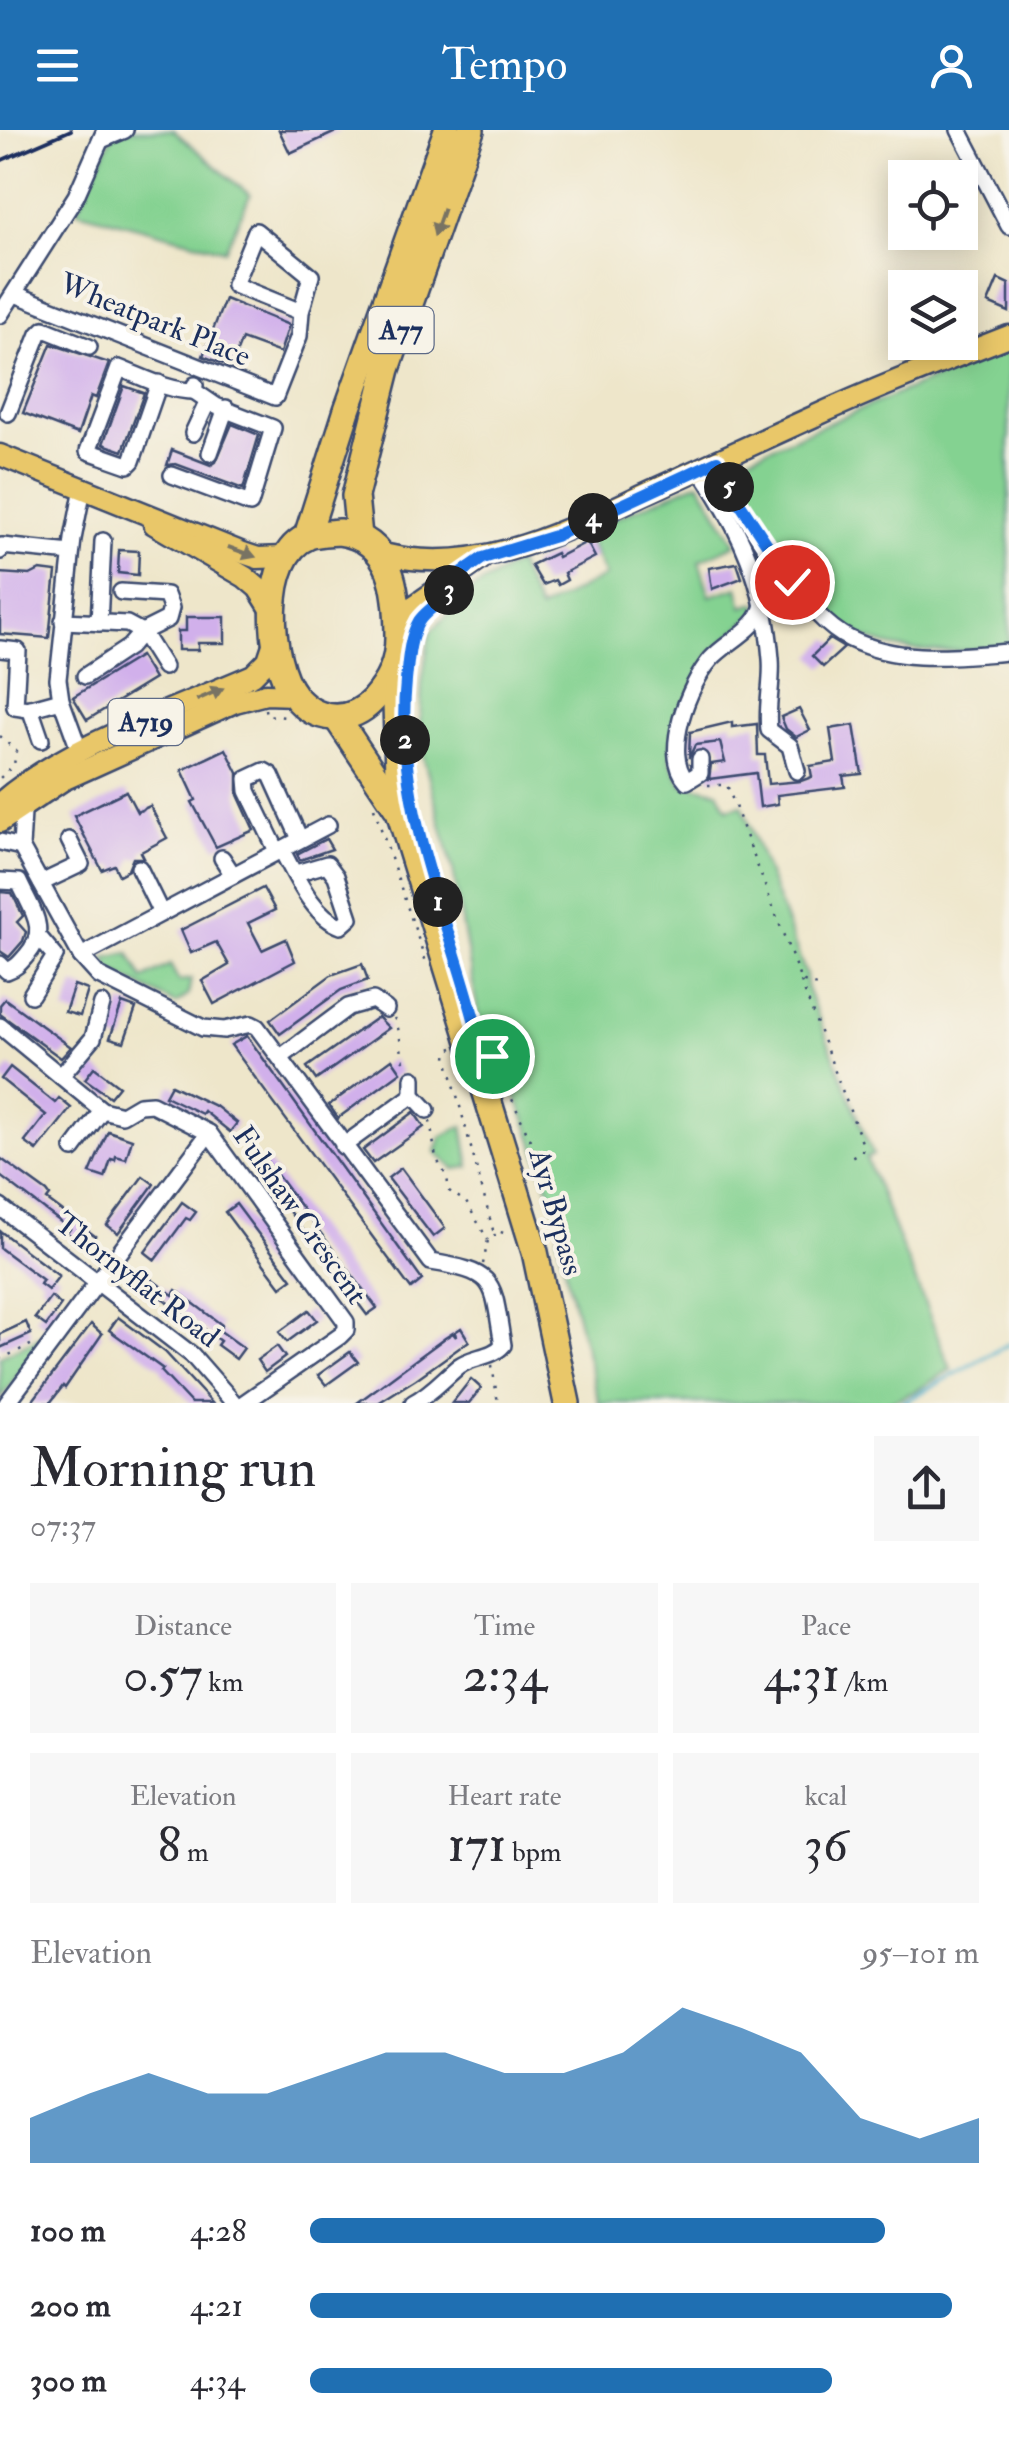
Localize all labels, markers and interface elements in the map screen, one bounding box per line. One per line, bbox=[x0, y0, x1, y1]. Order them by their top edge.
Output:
text: Tempo bbox=[442, 37, 567, 93]
icon: menu bbox=[30, 38, 85, 93]
icon: person bbox=[924, 38, 979, 93]
map controls bbox=[888, 160, 978, 360]
button: locate bbox=[888, 160, 978, 250]
one-way arrow bbox=[430, 208, 445, 238]
street label: Wheatpark Place bbox=[53, 265, 256, 375]
button: layers bbox=[888, 270, 978, 360]
road number: A77 bbox=[368, 307, 434, 353]
pin: 5 bbox=[704, 462, 754, 512]
text: 5 bbox=[723, 469, 735, 504]
pin: 4 bbox=[568, 493, 618, 543]
text: 4 bbox=[585, 500, 601, 535]
pin bbox=[750, 540, 835, 625]
one-way arrow bbox=[227, 545, 257, 560]
icon: check bbox=[765, 555, 820, 610]
pin: 3 bbox=[424, 565, 474, 615]
text: 3 bbox=[444, 572, 454, 607]
one-way arrow bbox=[195, 686, 225, 702]
road number: A719 bbox=[108, 699, 184, 745]
pin: 2 bbox=[380, 715, 430, 765]
text: 2 bbox=[398, 722, 412, 757]
pin: 1 bbox=[413, 877, 463, 927]
text: 1 bbox=[433, 884, 443, 919]
pin bbox=[450, 1014, 535, 1099]
icon: arrive bbox=[465, 1029, 520, 1084]
street label: Fulshaw Crescent bbox=[225, 1119, 375, 1312]
street label: Ayr Bypass bbox=[520, 1144, 592, 1280]
street label: Thornyflat Road bbox=[47, 1204, 227, 1356]
text: Morning run bbox=[30, 1434, 316, 1503]
button: share bbox=[874, 1436, 979, 1541]
text: 07:37 bbox=[30, 1506, 96, 1546]
text: Distance bbox=[134, 1609, 232, 1644]
text: Time bbox=[474, 1609, 535, 1644]
text: Pace bbox=[801, 1609, 851, 1644]
text: 0.57 bbox=[123, 1644, 202, 1707]
text: 2:34 bbox=[463, 1644, 546, 1707]
text: 4:31 bbox=[764, 1644, 840, 1707]
text: km bbox=[202, 1665, 243, 1700]
text: /km bbox=[840, 1665, 888, 1700]
text: Elevation bbox=[130, 1779, 237, 1814]
text: Heart rate bbox=[448, 1779, 561, 1814]
text: kcal bbox=[804, 1779, 847, 1814]
text: 8 bbox=[158, 1814, 181, 1877]
text: 171 bbox=[447, 1814, 506, 1877]
text: 36 bbox=[804, 1814, 848, 1877]
text: m bbox=[181, 1835, 209, 1870]
text: bpm bbox=[506, 1835, 562, 1870]
text: Elevation bbox=[30, 1933, 152, 1973]
text: 95–101 m bbox=[862, 1933, 979, 1973]
text: 100 m bbox=[30, 2211, 106, 2251]
text: 4:28 bbox=[190, 2211, 246, 2251]
text: 200 m bbox=[30, 2286, 111, 2326]
text: 4:21 bbox=[190, 2286, 243, 2326]
text: 300 m bbox=[30, 2361, 107, 2401]
text: 4:34 bbox=[190, 2361, 245, 2401]

